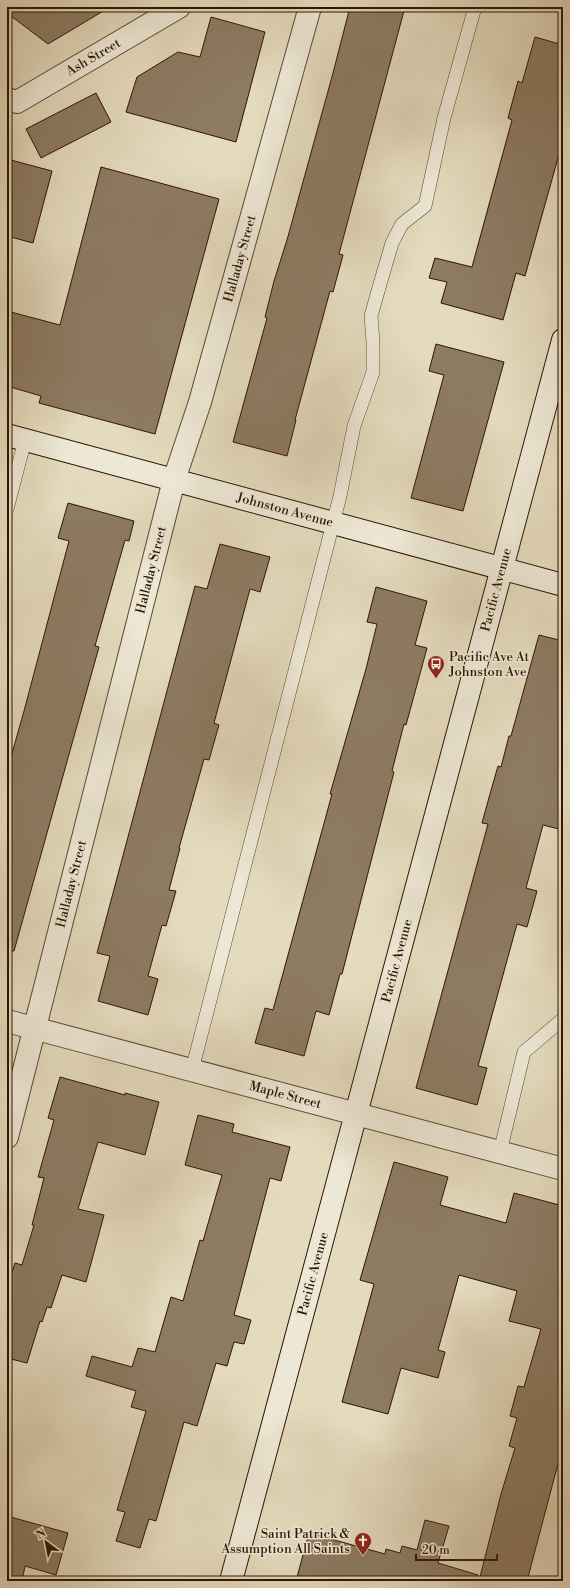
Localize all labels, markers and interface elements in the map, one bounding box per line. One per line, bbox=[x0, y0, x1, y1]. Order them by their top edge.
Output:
street label: Ash Street bbox=[62, 35, 124, 80]
street label: Halladay Street bbox=[220, 213, 260, 304]
street label: Johnston Avenue bbox=[234, 489, 335, 531]
street label: Halladay Street bbox=[132, 524, 170, 615]
street label: Pacific Avenue bbox=[477, 546, 515, 633]
place label: Pacific Ave At Johnston Ave bbox=[448, 649, 530, 680]
bus stop icon: Pacific Ave At Johnston Ave bbox=[426, 654, 446, 679]
street label: Halladay Street bbox=[53, 838, 90, 929]
street label: Pacific Avenue bbox=[378, 917, 416, 1004]
street label: Maple Street bbox=[247, 1078, 324, 1112]
street label: Pacific Avenue bbox=[294, 1230, 332, 1317]
north arrow bbox=[26, 1522, 66, 1562]
text: N bbox=[34, 1526, 49, 1543]
place label: Saint Patrick & Assumption All Saints bbox=[220, 1526, 351, 1557]
church icon: Saint Patrick & Assumption All Saints bbox=[353, 1531, 373, 1556]
scale bar bbox=[416, 1536, 497, 1562]
text: 20 m bbox=[422, 1543, 450, 1558]

